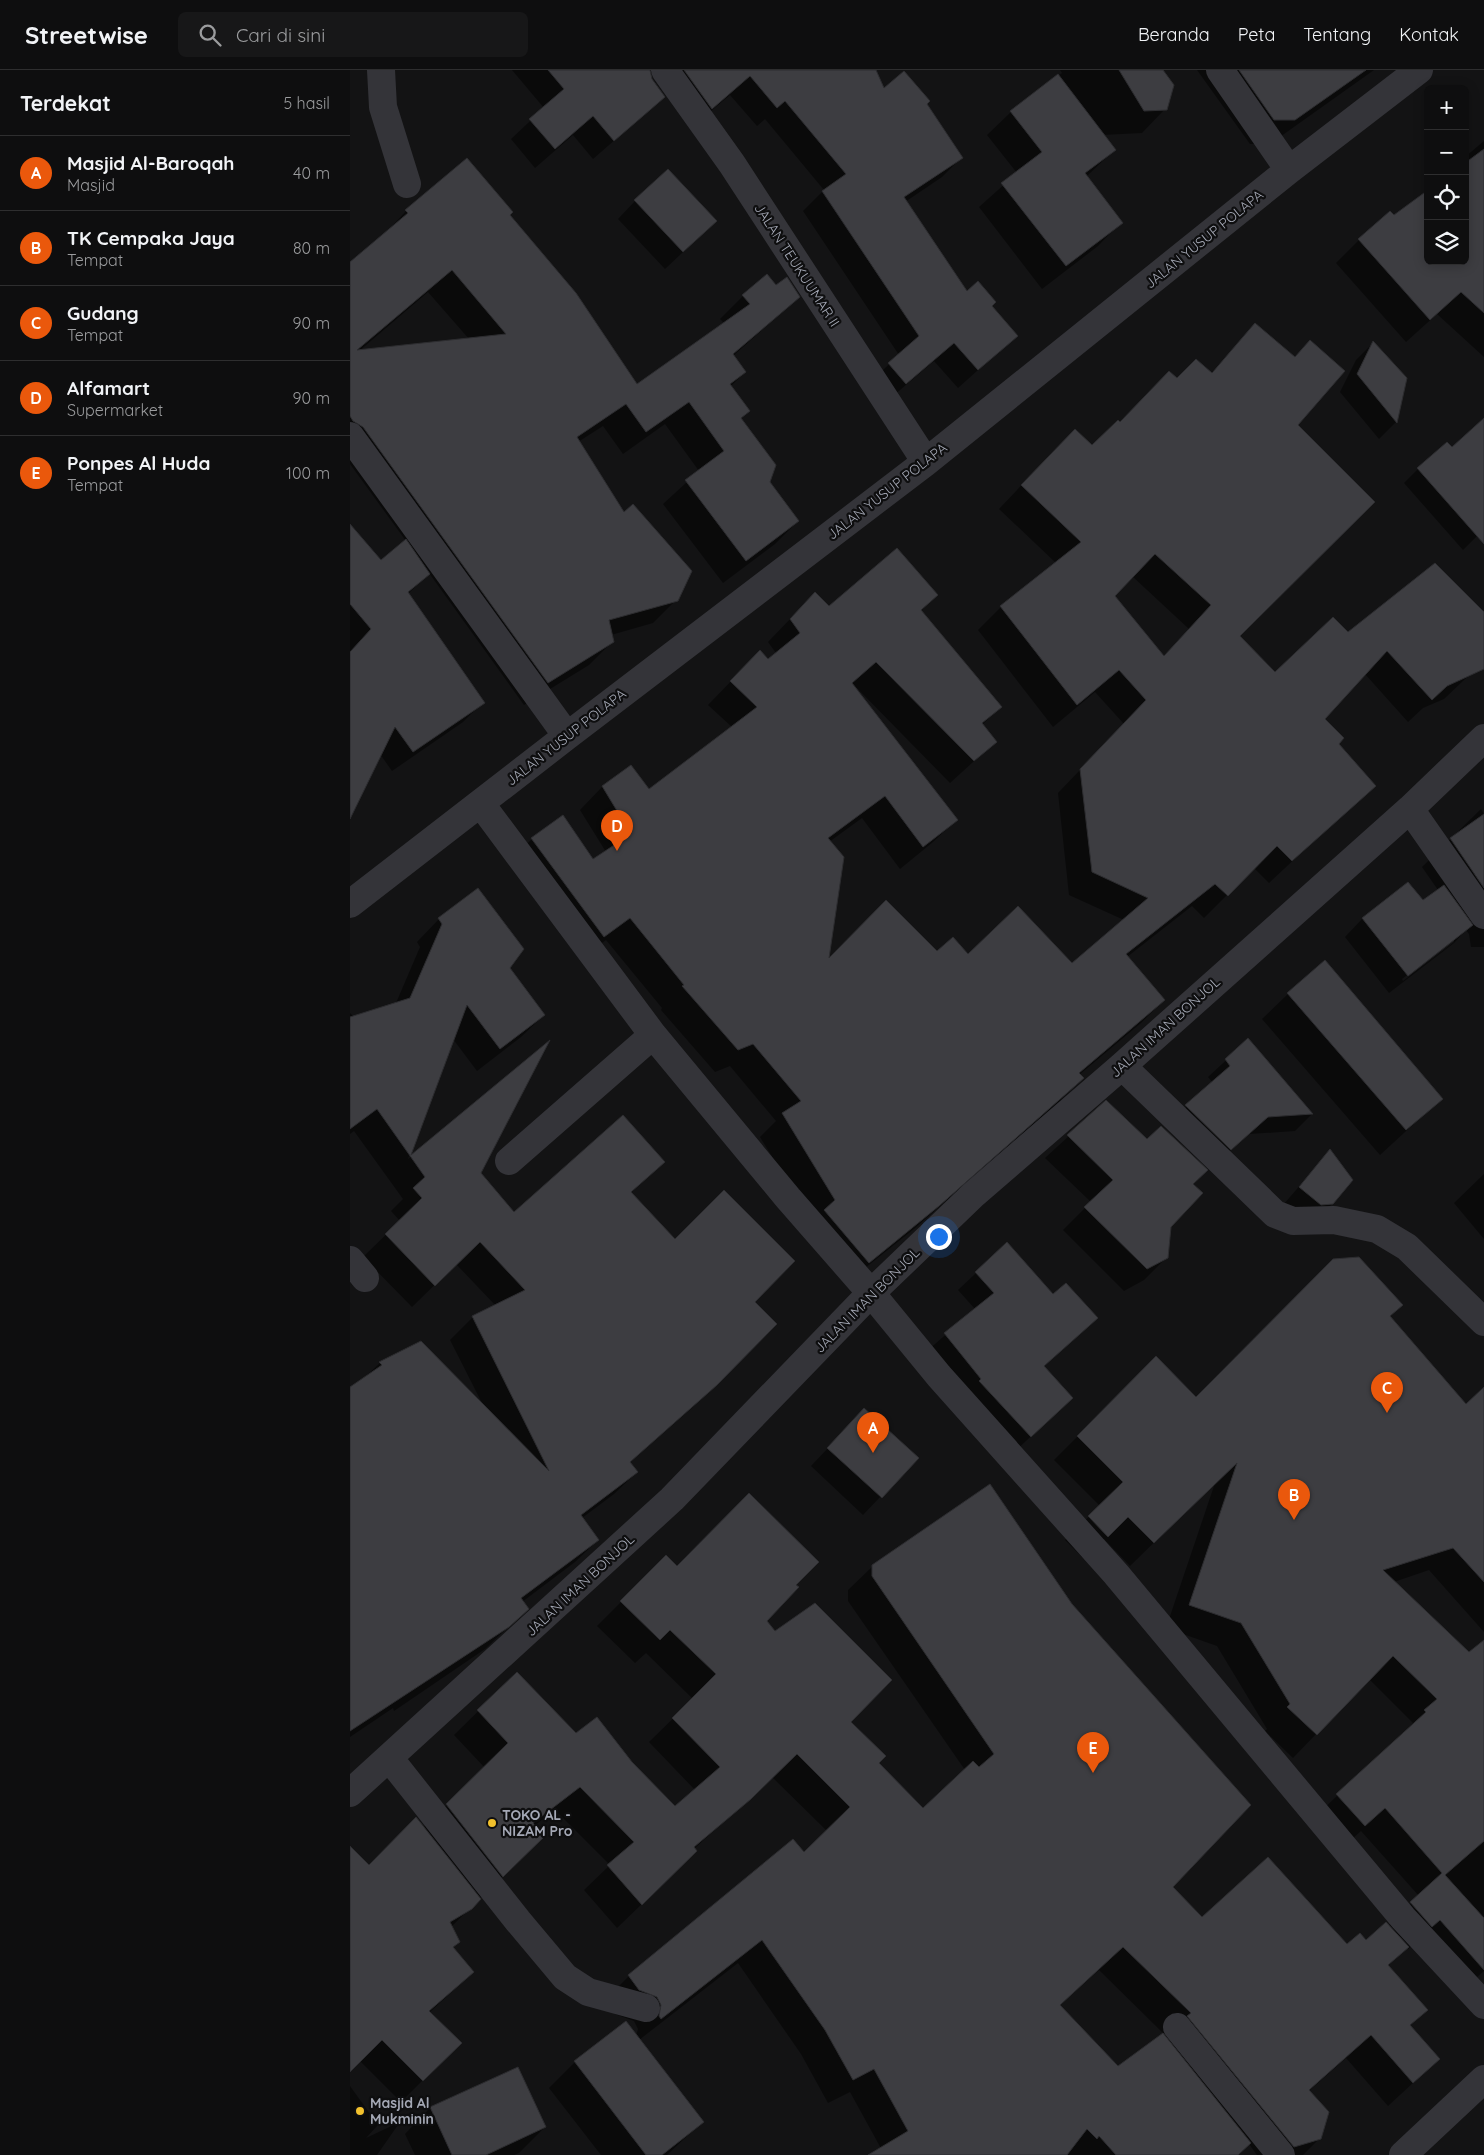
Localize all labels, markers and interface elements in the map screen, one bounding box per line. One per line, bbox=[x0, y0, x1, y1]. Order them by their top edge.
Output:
search box bbox=[178, 12, 528, 57]
text: Streetwise bbox=[25, 20, 148, 50]
icon: search bbox=[196, 21, 224, 49]
text: Cari di sini bbox=[236, 23, 325, 47]
text: Beranda bbox=[1138, 23, 1210, 46]
text: Peta bbox=[1238, 23, 1275, 46]
text: Tentang bbox=[1303, 23, 1371, 46]
text: Kontak bbox=[1399, 23, 1459, 46]
map controls bbox=[1424, 85, 1469, 265]
button: + bbox=[1424, 85, 1469, 130]
text: Terdekat bbox=[20, 90, 111, 116]
text: 5 hasil bbox=[284, 93, 330, 113]
button: − bbox=[1424, 130, 1469, 175]
text: Masjid Al-Baroqah bbox=[67, 151, 234, 175]
text: A bbox=[31, 163, 41, 183]
text: 40 m bbox=[293, 163, 330, 183]
text: Masjid bbox=[67, 175, 115, 195]
button: locate bbox=[1424, 175, 1469, 220]
street label: JALAN YUSUP POLAPA bbox=[1141, 186, 1267, 292]
street label: JALAN TEUKUUMAR II bbox=[750, 200, 844, 330]
button: layers bbox=[1424, 220, 1469, 265]
text: TK Cempaka Jaya bbox=[67, 226, 235, 250]
text: B bbox=[31, 238, 41, 258]
text: 80 m bbox=[293, 238, 330, 258]
text: Tempat bbox=[67, 250, 123, 270]
text: Gudang bbox=[67, 301, 139, 325]
text: C bbox=[31, 313, 41, 333]
text: 90 m bbox=[293, 313, 330, 333]
text: Tempat bbox=[67, 325, 123, 345]
text: Alfamart bbox=[67, 376, 150, 400]
text: D bbox=[30, 388, 42, 408]
text: 90 m bbox=[293, 388, 330, 408]
text: Supermarket bbox=[67, 400, 163, 420]
street label: JALAN YUSUP POLAPA bbox=[823, 439, 951, 543]
text: Ponpes Al Huda bbox=[67, 451, 210, 475]
text: E bbox=[31, 463, 41, 483]
text: 100 m bbox=[286, 463, 330, 483]
text: Tempat bbox=[67, 475, 123, 495]
street label: JALAN YUSUP POLAPA bbox=[502, 685, 630, 789]
pin: D bbox=[601, 810, 633, 851]
street label: JALAN IMAN BONJOL bbox=[1106, 973, 1224, 1081]
your location bbox=[926, 1224, 952, 1250]
street label: JALAN IMAN BONJOL bbox=[811, 1243, 924, 1356]
pin: C bbox=[1371, 1372, 1403, 1413]
pin: A bbox=[857, 1412, 889, 1453]
pin: B bbox=[1278, 1479, 1310, 1520]
street label: JALAN IMAN BONJOL bbox=[522, 1530, 638, 1640]
pin: E bbox=[1077, 1732, 1109, 1773]
place label: TOKO AL - NIZAM Pro bbox=[502, 1806, 573, 1840]
marker: TOKO AL - NIZAM Pro bbox=[486, 1817, 498, 1829]
place label: Masjid Al Mukminin bbox=[370, 2094, 434, 2128]
marker: Masjid Al Mukminin bbox=[354, 2105, 366, 2117]

